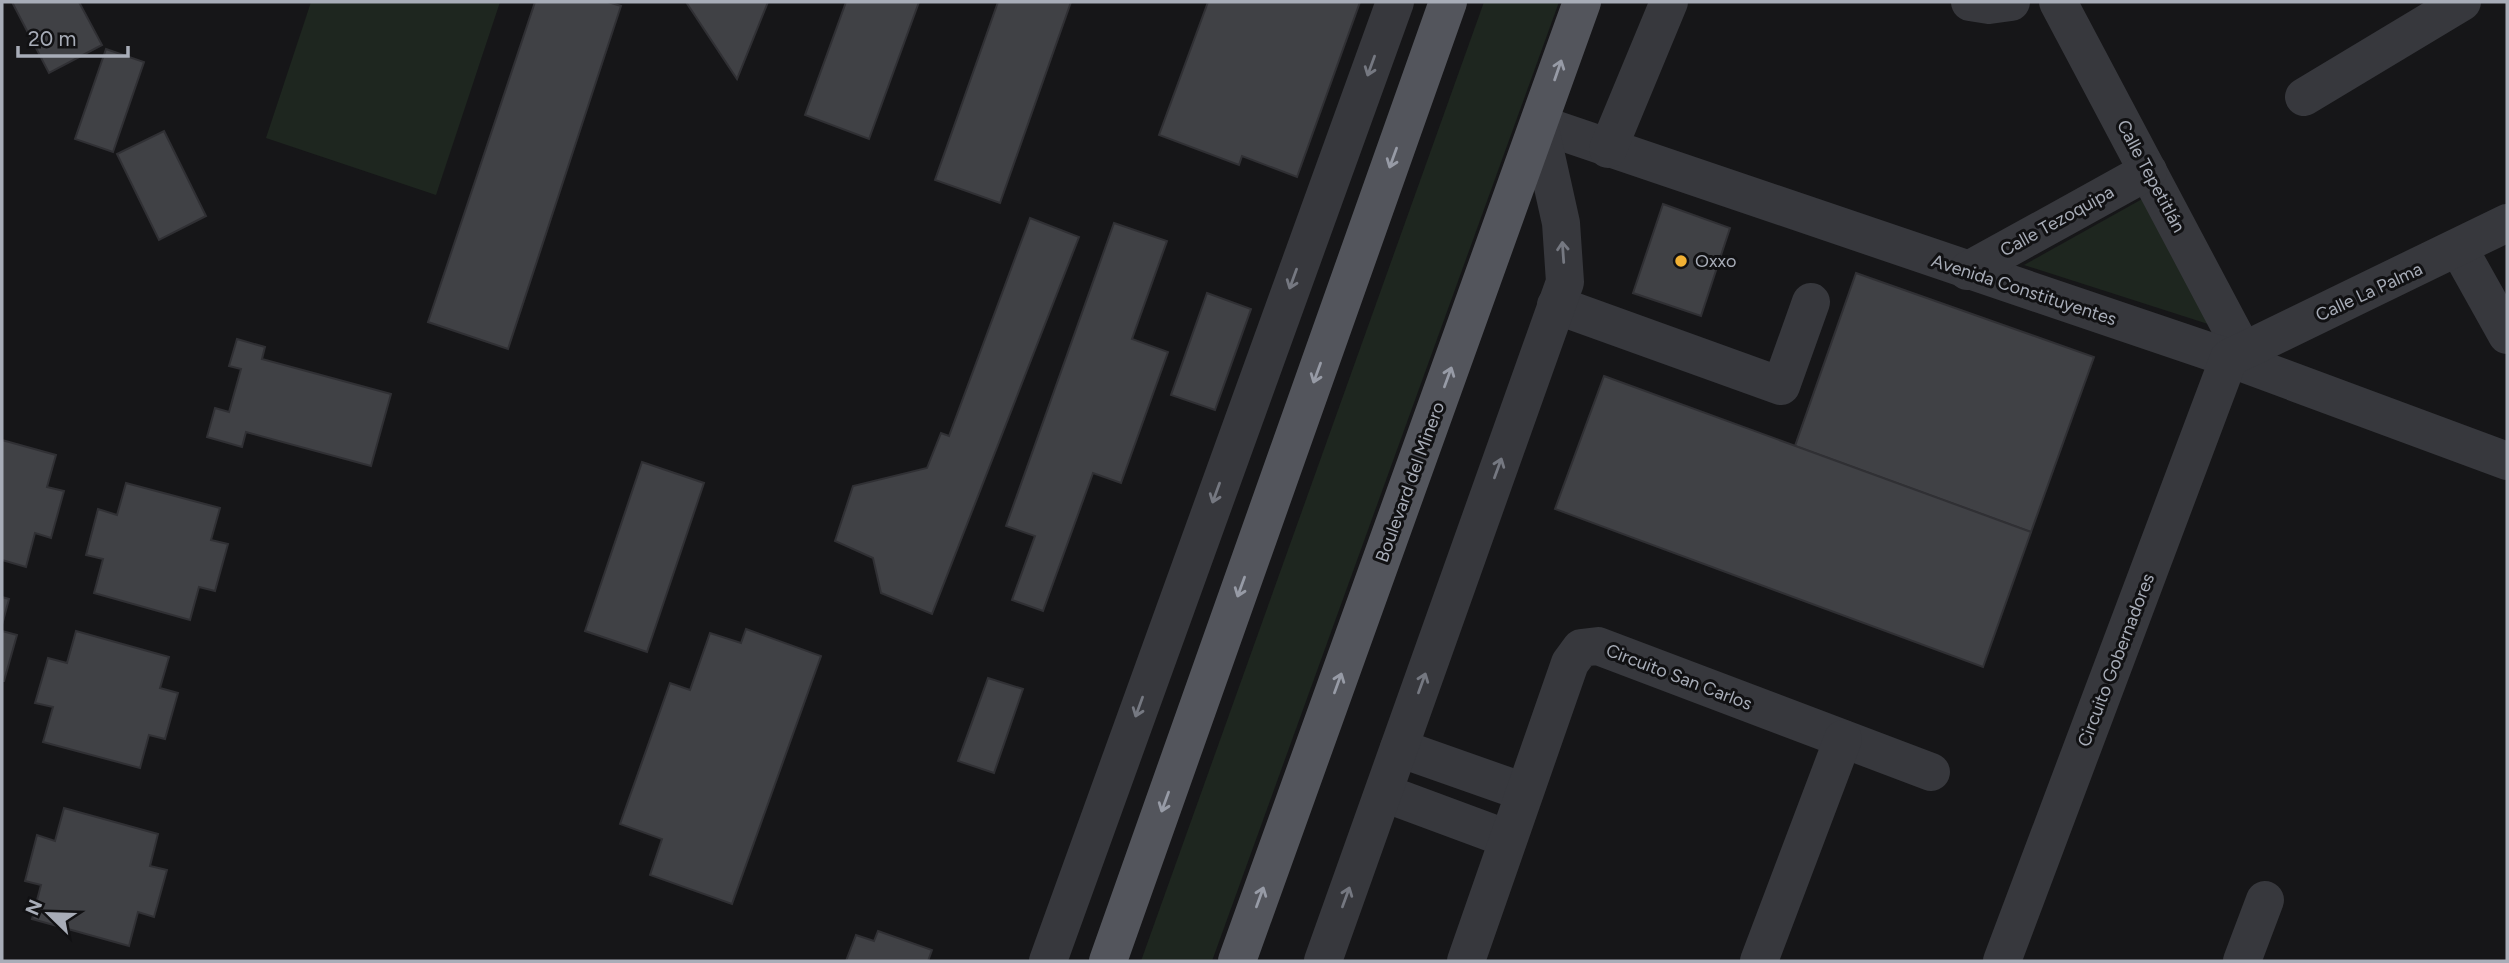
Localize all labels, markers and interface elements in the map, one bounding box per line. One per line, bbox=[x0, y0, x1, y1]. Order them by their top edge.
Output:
scale bar bbox=[18, 14, 128, 58]
text: 20 m bbox=[28, 26, 76, 51]
one-way arrow bbox=[1364, 54, 1377, 76]
one-way arrow bbox=[1553, 60, 1565, 82]
street label: Calle Tepetitlán bbox=[2112, 116, 2190, 236]
one-way arrow bbox=[1385, 147, 1398, 169]
street label: Calle Tezoquipa bbox=[1996, 181, 2118, 261]
one-way arrow bbox=[1556, 242, 1569, 264]
place label: Oxxo bbox=[1695, 250, 1736, 272]
street label: Avenida Constituyentes bbox=[1929, 250, 2119, 330]
marker: Oxxo bbox=[1673, 253, 1689, 269]
street label: Calle La Palma bbox=[2312, 258, 2426, 326]
one-way arrow bbox=[1286, 268, 1298, 290]
one-way arrow bbox=[1310, 361, 1322, 383]
one-way arrow bbox=[1443, 366, 1455, 388]
street label: Boulevard del Minero bbox=[1371, 399, 1449, 565]
one-way arrow bbox=[1493, 458, 1506, 480]
one-way arrow bbox=[1209, 482, 1221, 504]
street label: Circuito Gobernadores bbox=[2073, 570, 2159, 750]
one-way arrow bbox=[1234, 576, 1246, 598]
street label: Circuito San Carlos bbox=[1603, 639, 1755, 715]
one-way arrow bbox=[1417, 672, 1429, 694]
one-way arrow bbox=[1333, 673, 1345, 695]
one-way arrow bbox=[1132, 696, 1144, 718]
one-way arrow bbox=[1158, 790, 1170, 812]
north arrow bbox=[14, 879, 84, 949]
one-way arrow bbox=[1255, 887, 1268, 909]
one-way arrow bbox=[1341, 887, 1353, 909]
text: N bbox=[20, 896, 47, 919]

